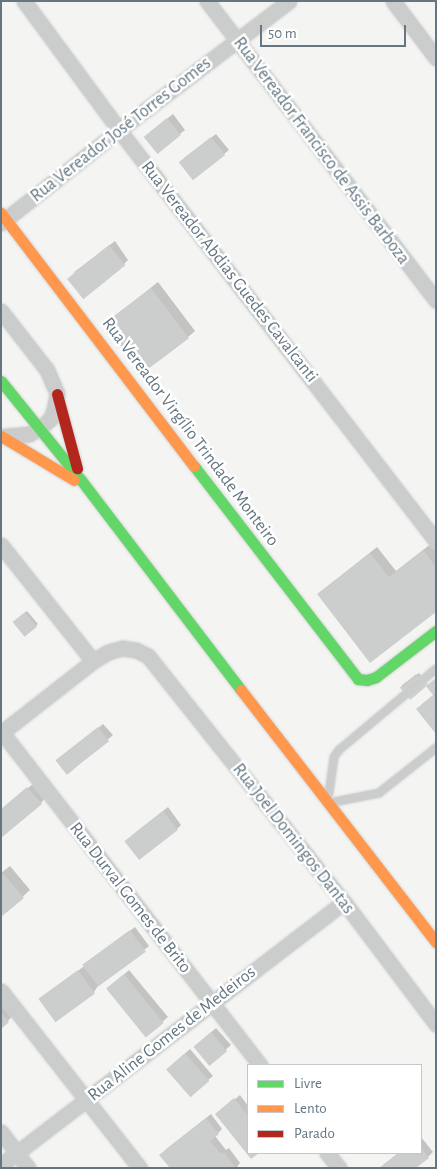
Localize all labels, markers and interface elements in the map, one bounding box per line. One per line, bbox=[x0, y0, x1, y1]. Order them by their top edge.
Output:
scale bar bbox=[262, 15, 408, 47]
text: 50 m bbox=[268, 26, 297, 41]
street label: Rua Vereador Francisco de Assis Barboza bbox=[228, 33, 414, 269]
street label: Rua Vereador José Torres Gomes bbox=[26, 53, 216, 207]
street label: Rua Vereador Abdias Guedes Cavalcanti bbox=[136, 157, 322, 387]
street label: Rua Vereador Virgílio Trindade Monteiro bbox=[97, 313, 283, 551]
street label: Rua Joel Domingos Dantas bbox=[227, 759, 359, 919]
street label: Rua Durval Gomes de Brito bbox=[64, 818, 196, 978]
street label: Rua Aline Gomes de Medeiros bbox=[84, 962, 260, 1106]
legend bbox=[247, 1064, 422, 1154]
text: Livre bbox=[294, 1076, 322, 1091]
text: Lento bbox=[294, 1101, 327, 1116]
text: Parado bbox=[294, 1126, 335, 1141]

